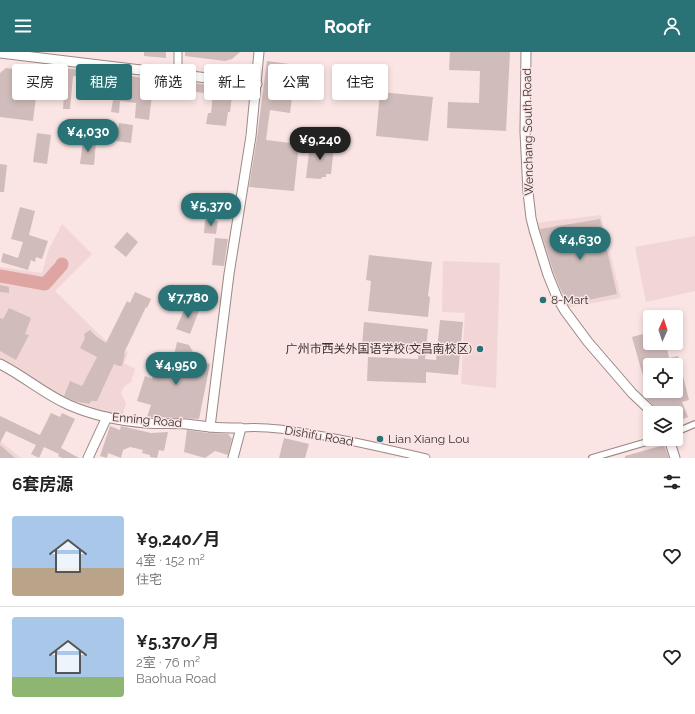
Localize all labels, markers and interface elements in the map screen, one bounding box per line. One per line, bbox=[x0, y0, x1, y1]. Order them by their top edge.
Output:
icon: menu bbox=[12, 15, 34, 37]
icon: person bbox=[661, 15, 683, 37]
text: Roofr bbox=[324, 16, 371, 37]
chip: 买房 bbox=[12, 64, 68, 100]
chip: 租房 bbox=[76, 64, 132, 100]
chip: 筛选 bbox=[140, 64, 196, 100]
chip: 新上 bbox=[204, 64, 260, 100]
chip: 公寓 bbox=[268, 64, 324, 100]
chip: 住宅 bbox=[332, 64, 388, 100]
street label: Wenchang South Road bbox=[520, 68, 536, 196]
pin: ¥4,030 bbox=[55, 119, 121, 153]
text: ¥4,030 bbox=[67, 124, 109, 139]
pin: ¥9,240 bbox=[287, 127, 353, 161]
text: ¥9,240 bbox=[299, 132, 341, 147]
pin: ¥5,370 bbox=[178, 193, 244, 227]
text: ¥5,370 bbox=[190, 198, 232, 213]
pin: ¥4,630 bbox=[547, 227, 613, 261]
text: ¥4,630 bbox=[559, 232, 601, 247]
pin: ¥7,780 bbox=[155, 285, 221, 319]
text: ¥7,780 bbox=[167, 290, 209, 305]
place label: 8-Mart bbox=[551, 293, 588, 307]
marker: 8-Mart bbox=[538, 295, 548, 305]
north arrow bbox=[643, 310, 683, 350]
map controls bbox=[643, 310, 683, 446]
place label: 广州市西关外国语学校(文昌南校区) bbox=[286, 342, 472, 356]
marker: 广州市西关外国语学校(文昌南校区) bbox=[475, 344, 485, 354]
pin: ¥4,950 bbox=[143, 352, 209, 386]
text: ¥4,950 bbox=[155, 357, 197, 372]
button: locate bbox=[643, 358, 683, 398]
button: layers bbox=[643, 406, 683, 446]
street label: Enning Road bbox=[111, 410, 183, 430]
street label: Dishifu Road bbox=[284, 423, 354, 449]
place label: Lian Xiang Lou bbox=[388, 432, 469, 446]
marker: Lian Xiang Lou bbox=[375, 434, 385, 444]
icon: filters bbox=[661, 471, 683, 493]
text: 6套房源 bbox=[12, 474, 73, 494]
text: ¥9,240/月 bbox=[136, 529, 220, 549]
icon: home bbox=[44, 532, 92, 580]
icon: heart bbox=[661, 545, 683, 567]
text: 4室 · 152 m² bbox=[136, 553, 205, 568]
text: 住宅 bbox=[136, 572, 162, 587]
text: ¥5,370/月 bbox=[136, 631, 220, 651]
icon: home bbox=[44, 633, 92, 681]
icon: heart bbox=[661, 646, 683, 668]
text: 2室 · 76 m² bbox=[136, 655, 200, 670]
text: Baohua Road bbox=[136, 671, 216, 686]

